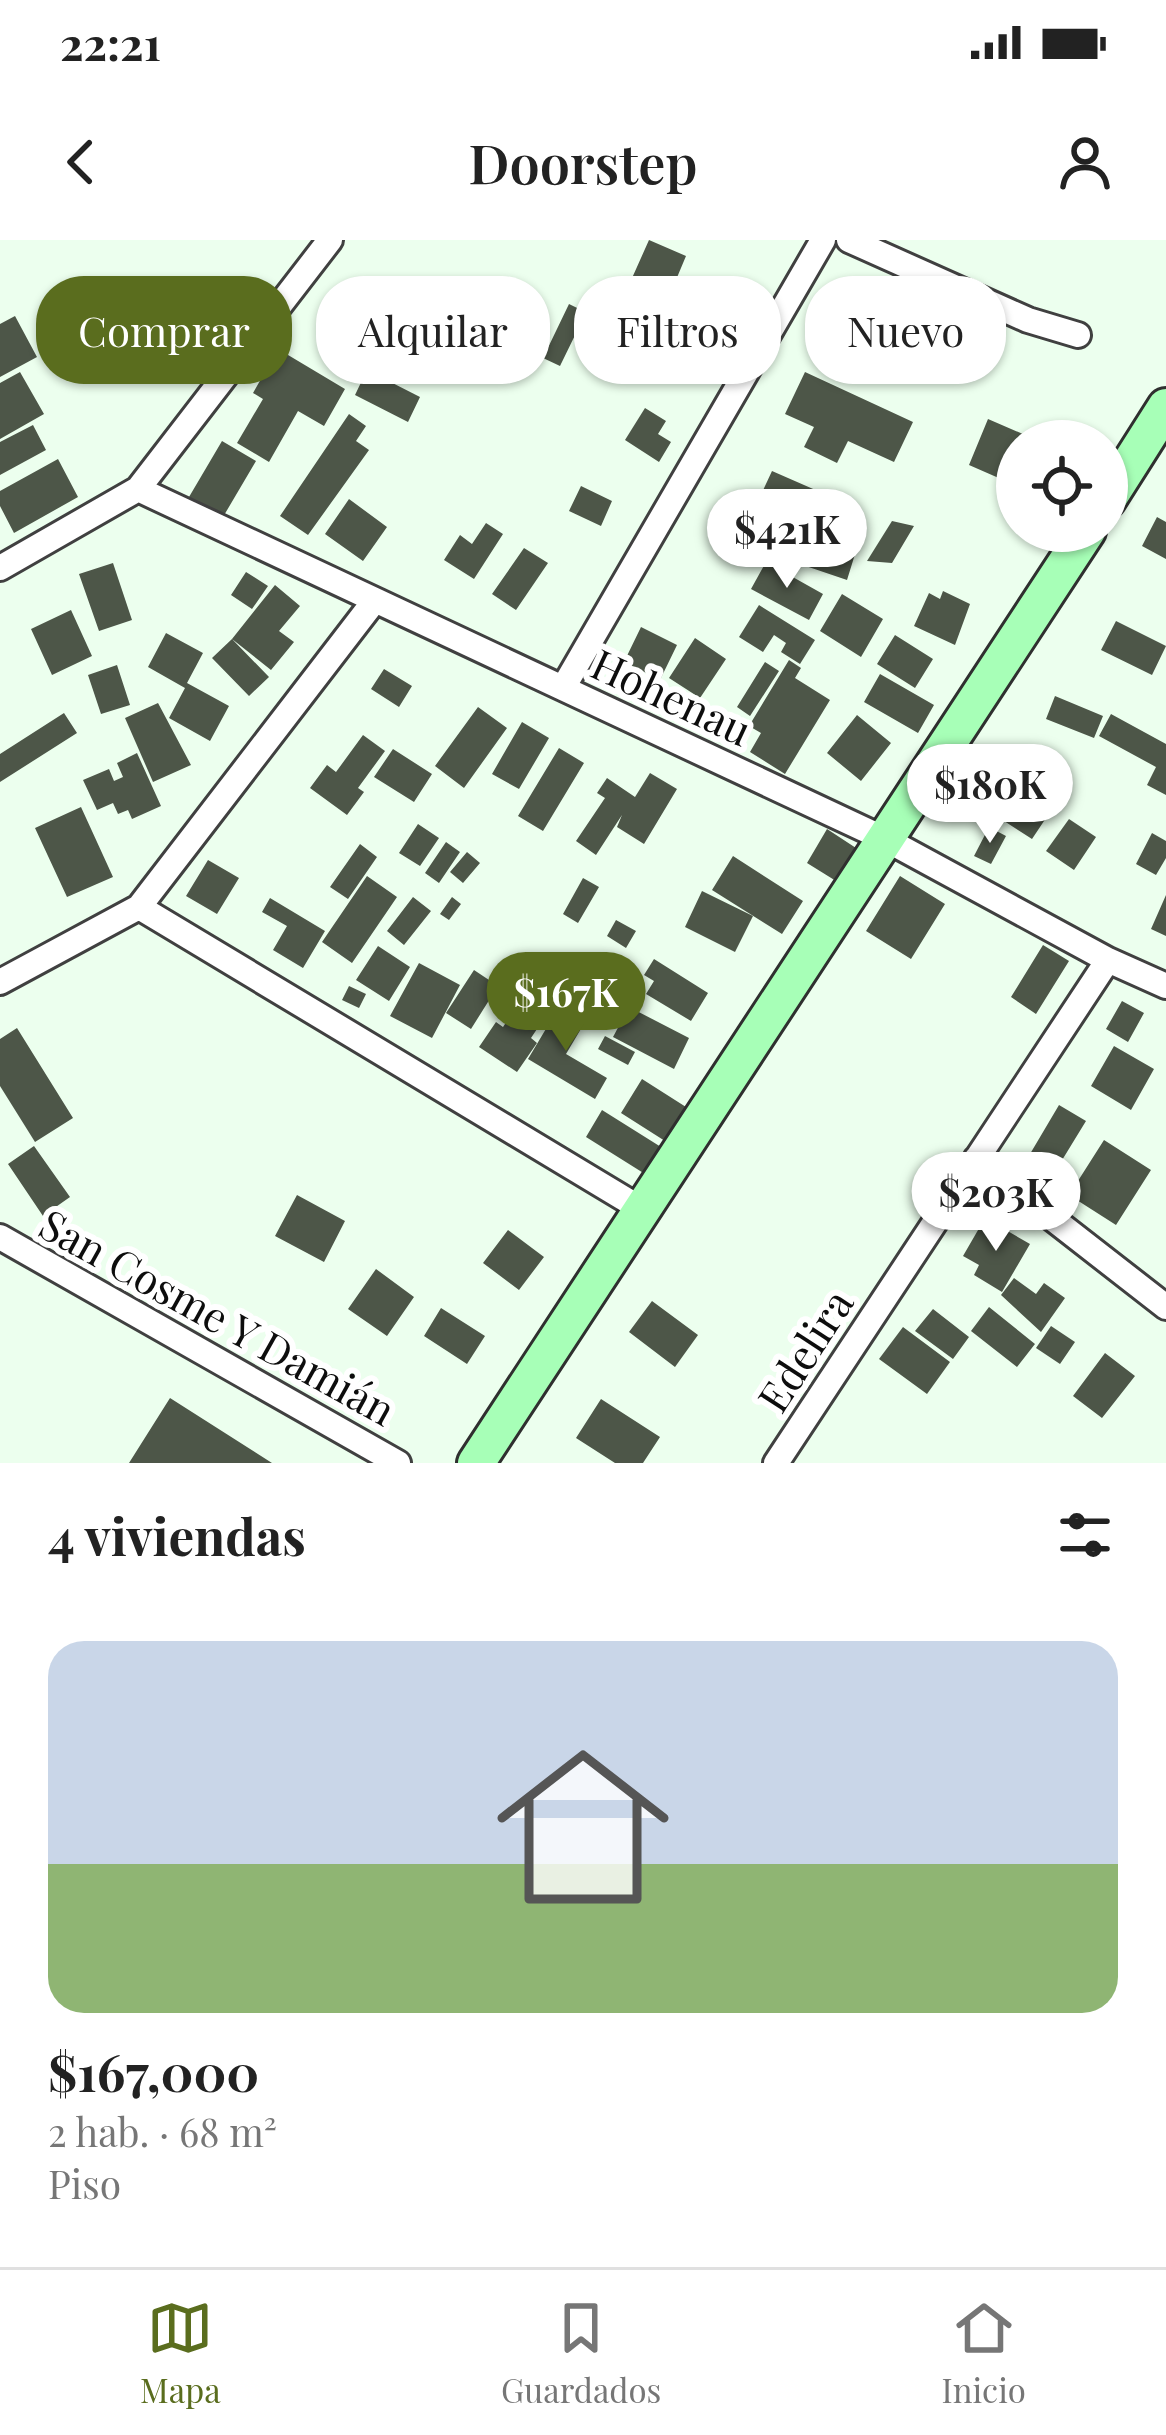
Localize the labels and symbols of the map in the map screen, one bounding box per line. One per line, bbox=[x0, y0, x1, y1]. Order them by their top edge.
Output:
pin: $421K bbox=[703, 489, 871, 591]
street label: Hohenau bbox=[583, 635, 761, 757]
pin: $180K bbox=[906, 744, 1074, 846]
pin: $167K bbox=[482, 952, 650, 1054]
pin: $203K bbox=[912, 1152, 1080, 1254]
street label: San Cosme Y Damián bbox=[30, 1195, 406, 1437]
street label: Edelira bbox=[744, 1278, 864, 1422]

